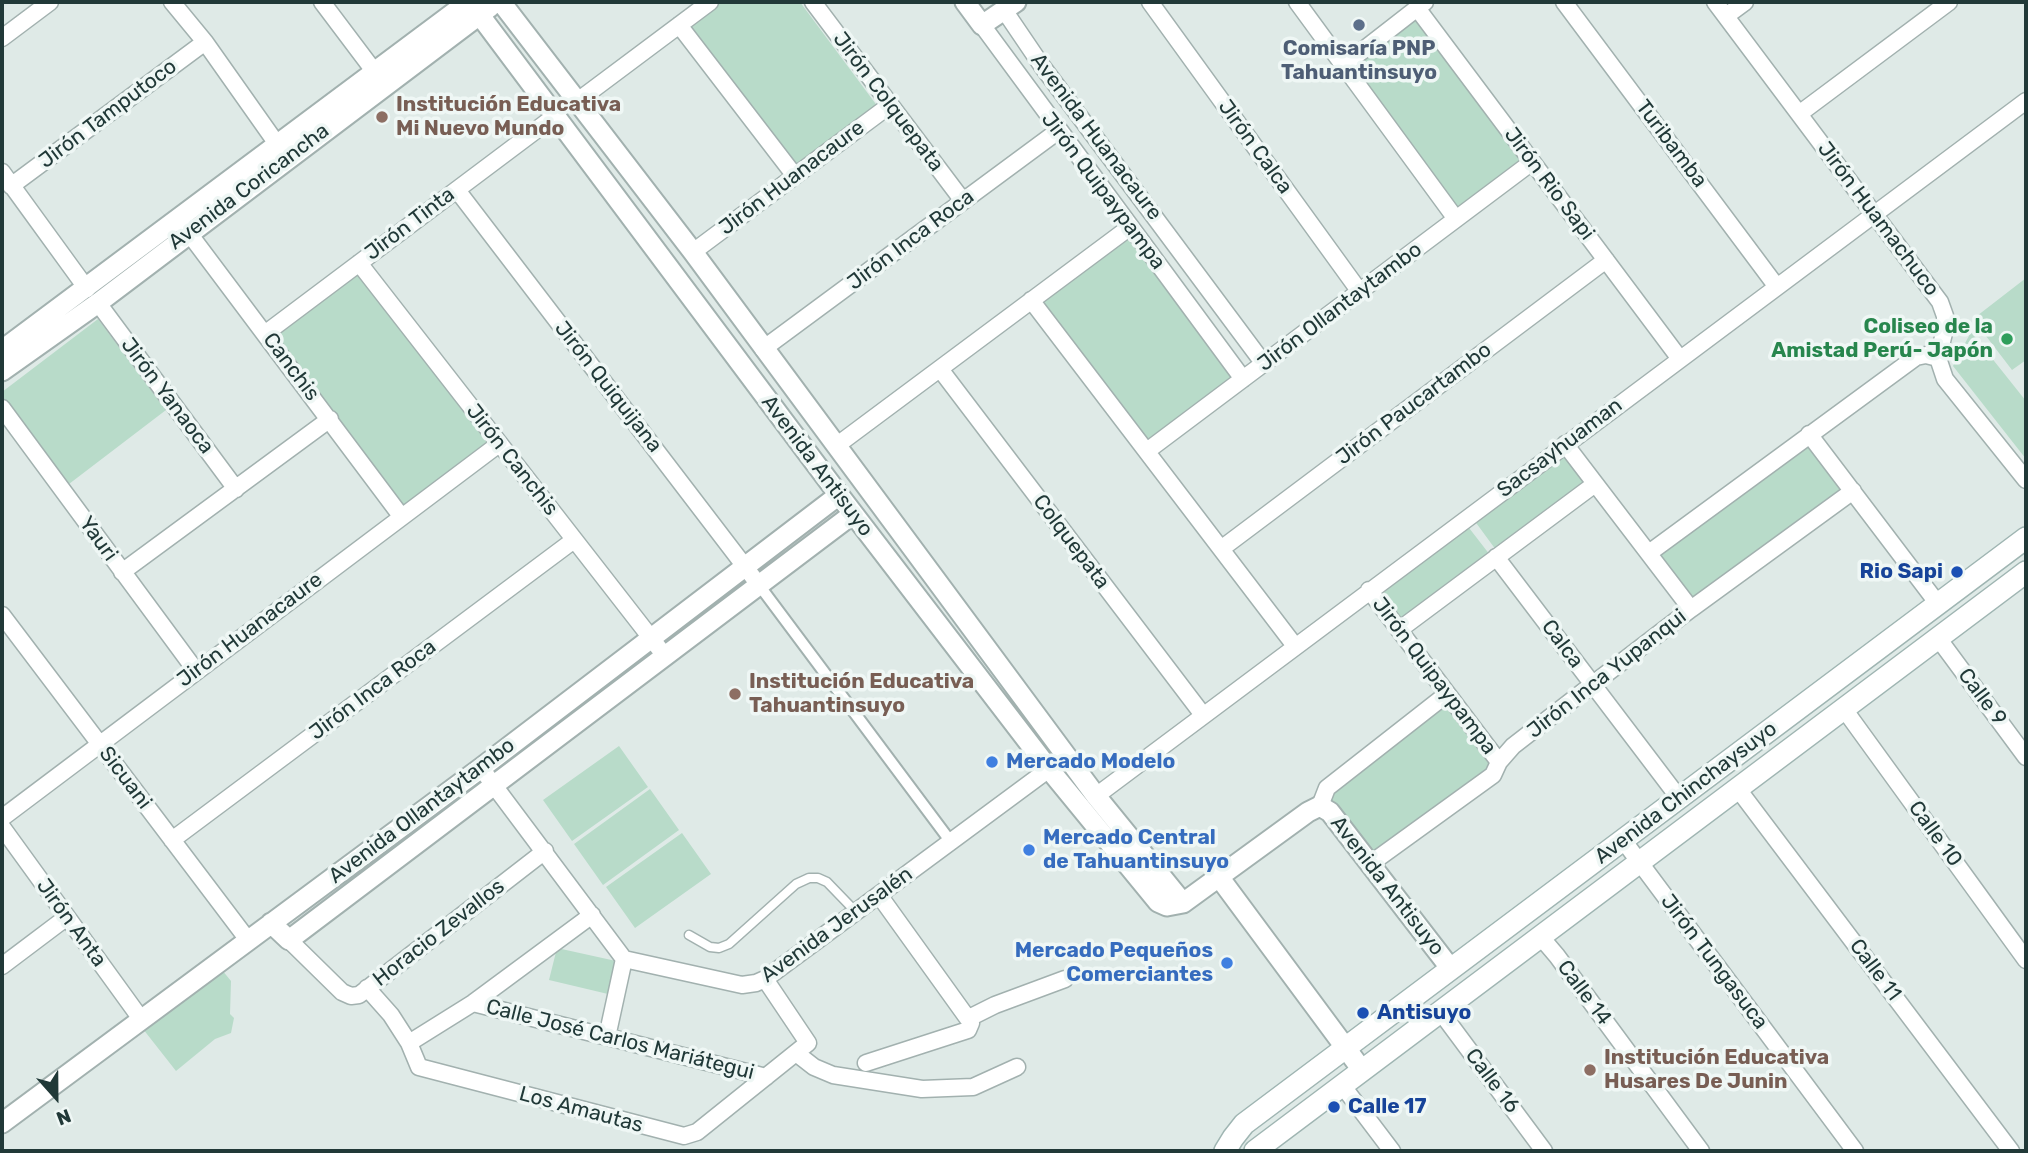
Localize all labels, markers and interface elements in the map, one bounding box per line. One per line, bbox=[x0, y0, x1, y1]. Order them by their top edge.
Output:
marker: Comisaría PNP Tahuantinsuyo bbox=[1351, 17, 1367, 33]
street label: Jirón Colquepata bbox=[827, 27, 949, 177]
place label: Comisaría PNP Tahuantinsuyo bbox=[1281, 36, 1437, 86]
street label: Avenida Huanacaure bbox=[1025, 49, 1167, 225]
street label: Jirón Tamputoco bbox=[34, 54, 182, 174]
place label: Institución Educativa Mi Nuevo Mundo bbox=[396, 92, 621, 142]
street label: Jirón Calca bbox=[1212, 95, 1298, 199]
street label: Turibamba bbox=[1630, 95, 1712, 193]
street label: Jirón Quipaypampa bbox=[1036, 107, 1170, 275]
marker: Institución Educativa Mi Nuevo Mundo bbox=[374, 109, 390, 125]
street label: Jirón Huanacaure bbox=[715, 115, 869, 241]
street label: Avenida Coricancha bbox=[164, 118, 334, 256]
street label: Jirón Rio Sapi bbox=[1499, 123, 1599, 245]
street label: Jirón Huamachuco bbox=[1812, 137, 1944, 301]
street label: Jirón Tinta bbox=[360, 182, 460, 266]
street label: Jirón Inca Roca bbox=[843, 184, 979, 296]
street label: Jirón Ollantaytambo bbox=[1253, 237, 1427, 377]
place label: Coliseo de la Amistad Perú- Japón bbox=[1771, 314, 1993, 364]
street label: Jirón Quiquijana bbox=[549, 316, 667, 458]
street label: Canchis bbox=[257, 328, 325, 406]
marker: Coliseo de la Amistad Perú- Japón bbox=[1999, 331, 2015, 347]
street label: Jirón Yanaoca bbox=[115, 333, 219, 459]
street label: Jirón Paucartambo bbox=[1331, 337, 1497, 471]
street label: Avenida Antisuyo bbox=[756, 391, 878, 541]
street label: Sacsayhuaman bbox=[1493, 393, 1627, 503]
street label: Jirón Canchis bbox=[461, 399, 563, 521]
street label: Colquepata bbox=[1027, 490, 1115, 594]
street label: Yauri bbox=[73, 512, 123, 566]
place label: Rio Sapi bbox=[1860, 559, 1943, 585]
marker: Rio Sapi bbox=[1949, 564, 1965, 580]
street label: Jirón Huanacaure bbox=[173, 567, 327, 693]
street label: Jirón Quipaypampa bbox=[1367, 592, 1501, 760]
street label: Jirón Inca Yupanqui bbox=[1522, 604, 1692, 744]
street label: Calca bbox=[1536, 615, 1588, 673]
street label: Jirón Inca Roca bbox=[305, 634, 441, 746]
street label: Calle 9 bbox=[1952, 663, 2012, 731]
place label: Institución Educativa Tahuantinsuyo bbox=[749, 669, 974, 719]
marker: Institución Educativa Tahuantinsuyo bbox=[727, 686, 743, 702]
street label: Avenida Chinchaysuyo bbox=[1590, 716, 1782, 870]
street label: Avenida Ollantaytambo bbox=[324, 733, 520, 889]
street label: Sicuani bbox=[93, 742, 157, 814]
place label: Mercado Modelo bbox=[1006, 749, 1175, 775]
marker: Mercado Modelo bbox=[984, 754, 1000, 770]
street label: Calle 10 bbox=[1903, 796, 1967, 872]
street label: Avenida Antisuyo bbox=[1325, 811, 1449, 961]
place label: Mercado Central de Tahuantinsuyo bbox=[1043, 825, 1229, 875]
marker: Mercado Central de Tahuantinsuyo bbox=[1021, 842, 1037, 858]
street label: Avenida Jerusalén bbox=[756, 862, 918, 988]
street label: Jirón Anta bbox=[31, 874, 111, 972]
street label: Horacio Zevallos bbox=[368, 874, 510, 992]
street label: Jirón Tungasuca bbox=[1655, 889, 1773, 1035]
street label: Calle 11 bbox=[1844, 934, 1906, 1006]
place label: Mercado Pequeños Comerciantes bbox=[1015, 938, 1213, 988]
marker: Mercado Pequeños Comerciantes bbox=[1219, 955, 1235, 971]
street label: Calle 14 bbox=[1551, 956, 1617, 1030]
street label: Calle José Carlos Mariátegui bbox=[483, 994, 757, 1086]
place label: Antisuyo bbox=[1377, 1000, 1471, 1026]
marker: Antisuyo bbox=[1355, 1005, 1371, 1021]
street label: Calle 16 bbox=[1460, 1044, 1524, 1118]
place label: Institución Educativa Husares De Junin bbox=[1604, 1045, 1829, 1095]
north arrow bbox=[21, 1062, 91, 1132]
marker: Institución Educativa Husares De Junin bbox=[1582, 1062, 1598, 1078]
street label: Los Amautas bbox=[516, 1081, 646, 1139]
place label: Calle 17 bbox=[1348, 1094, 1427, 1120]
marker: Calle 17 bbox=[1326, 1099, 1342, 1115]
text: N bbox=[53, 1104, 74, 1130]

